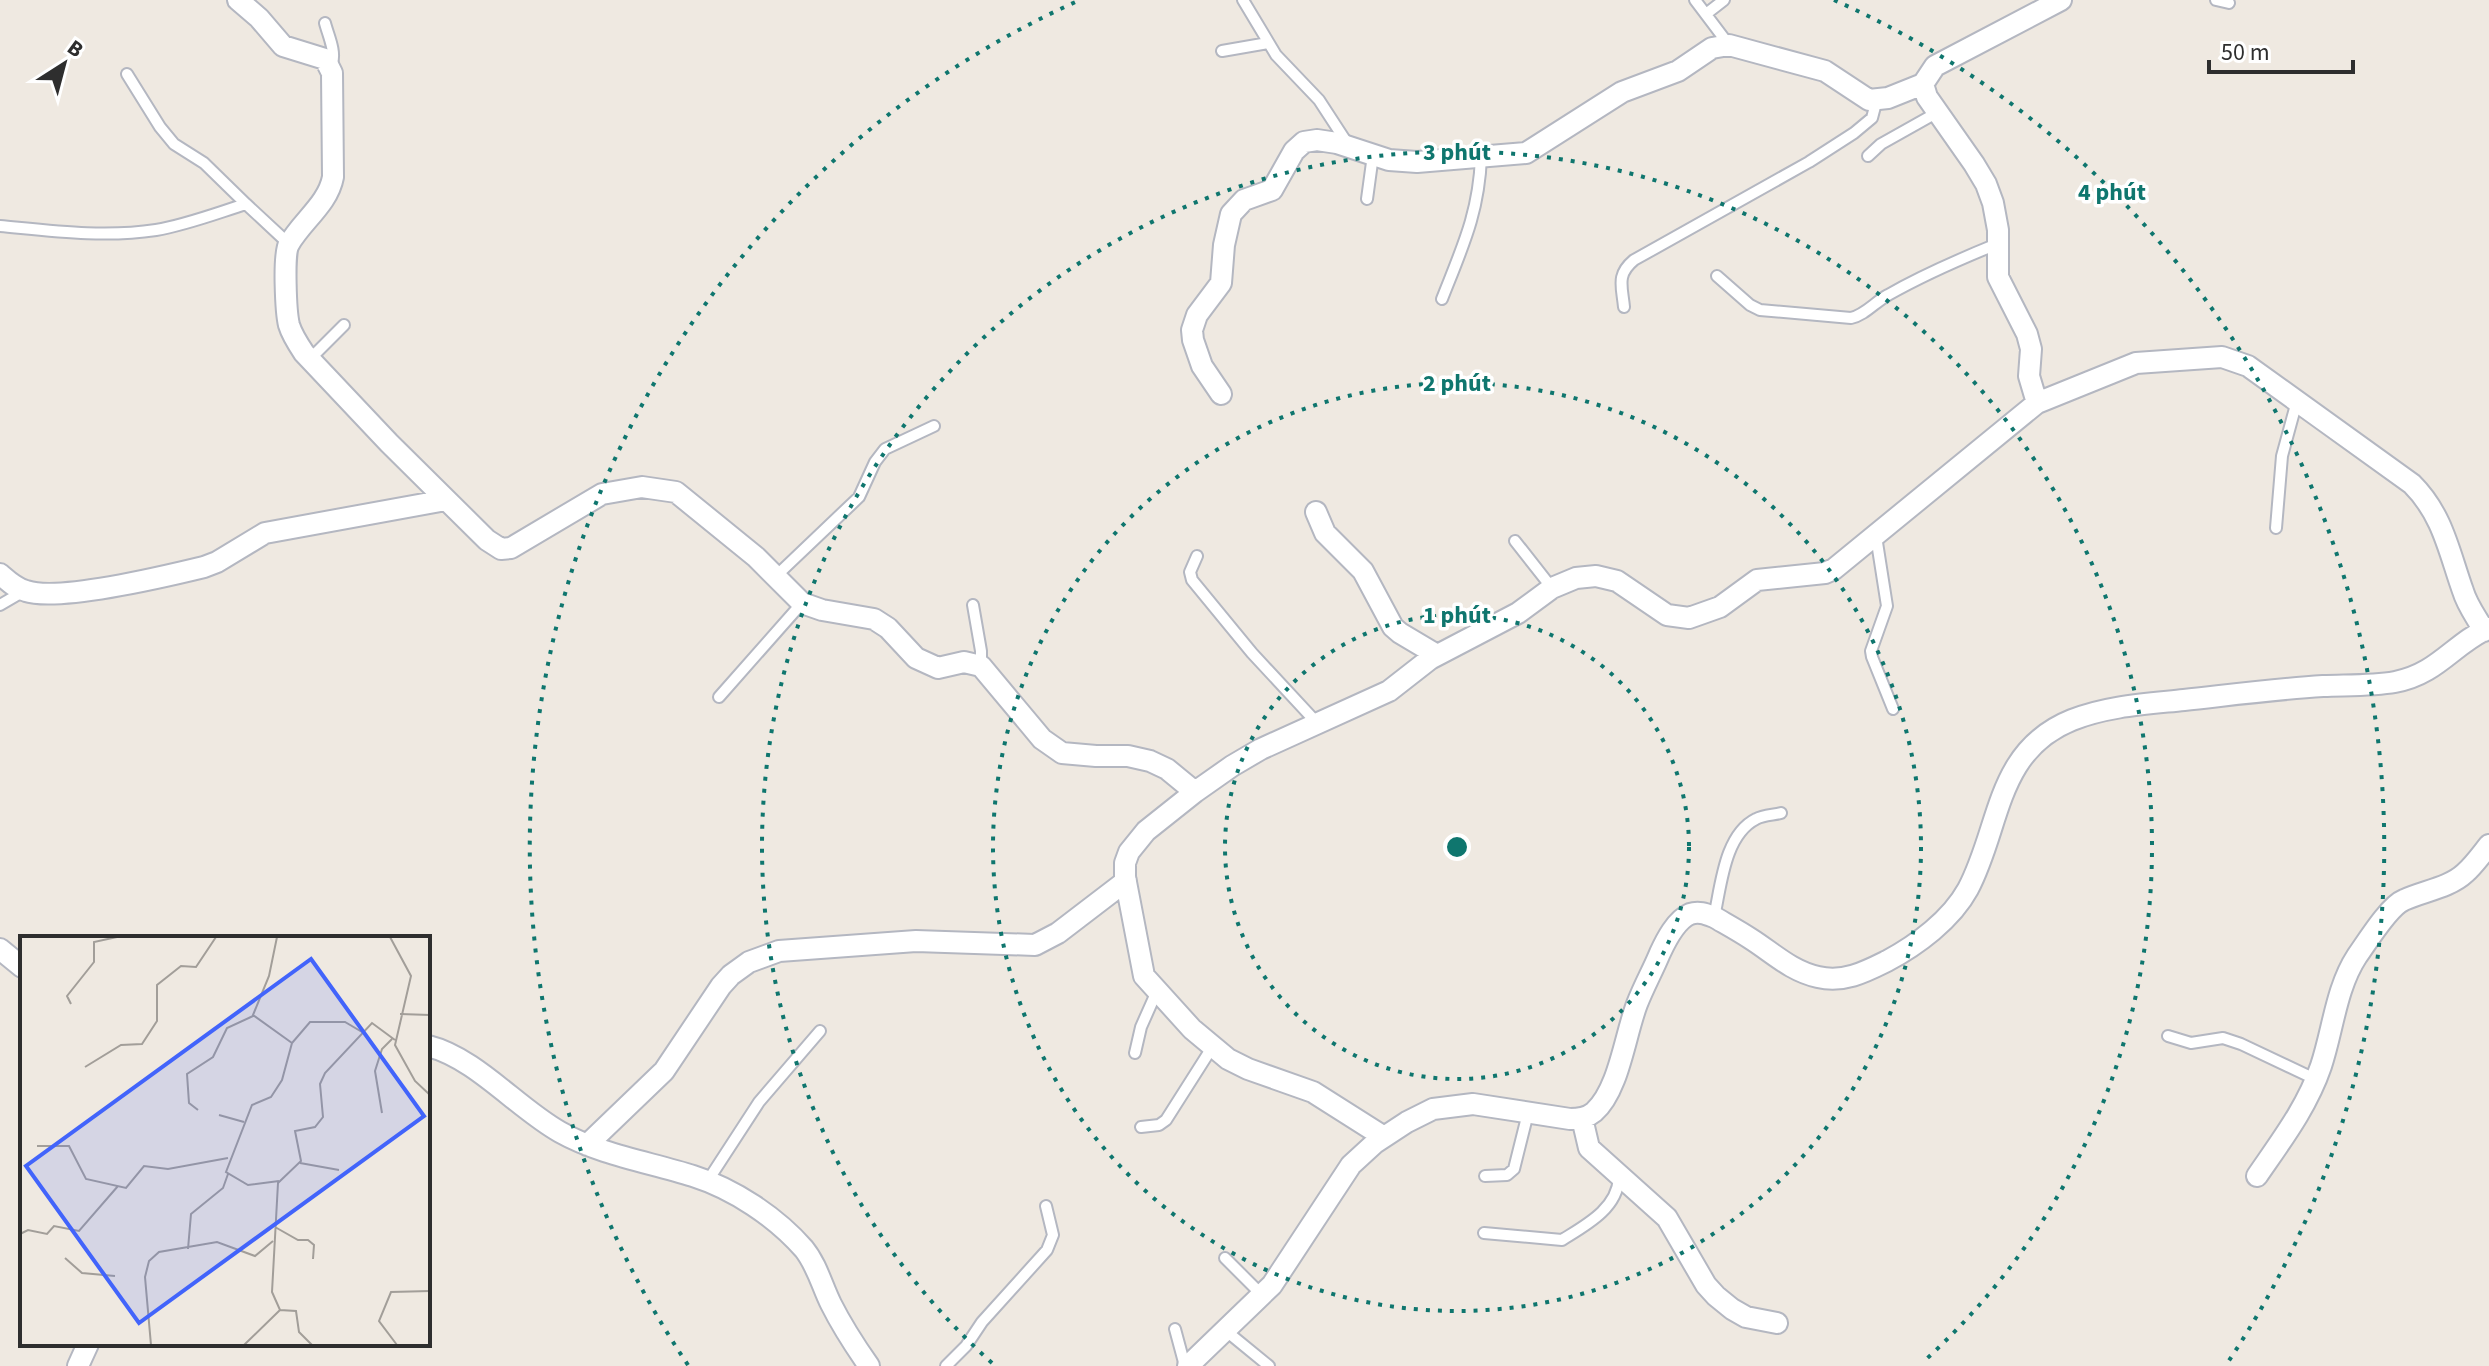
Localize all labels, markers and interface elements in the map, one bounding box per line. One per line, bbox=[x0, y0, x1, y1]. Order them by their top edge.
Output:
north arrow bbox=[24, 24, 104, 104]
scale bar bbox=[2209, 24, 2353, 74]
text: B bbox=[60, 32, 90, 65]
text: 50 m bbox=[2221, 35, 2270, 70]
text: 3 phút bbox=[1423, 135, 1491, 170]
text: 4 phút bbox=[2078, 175, 2146, 210]
text: 2 phút bbox=[1423, 366, 1491, 401]
text: 1 phút bbox=[1423, 598, 1491, 633]
centre of rings bbox=[1443, 833, 1471, 861]
inset map bbox=[20, 936, 430, 1346]

